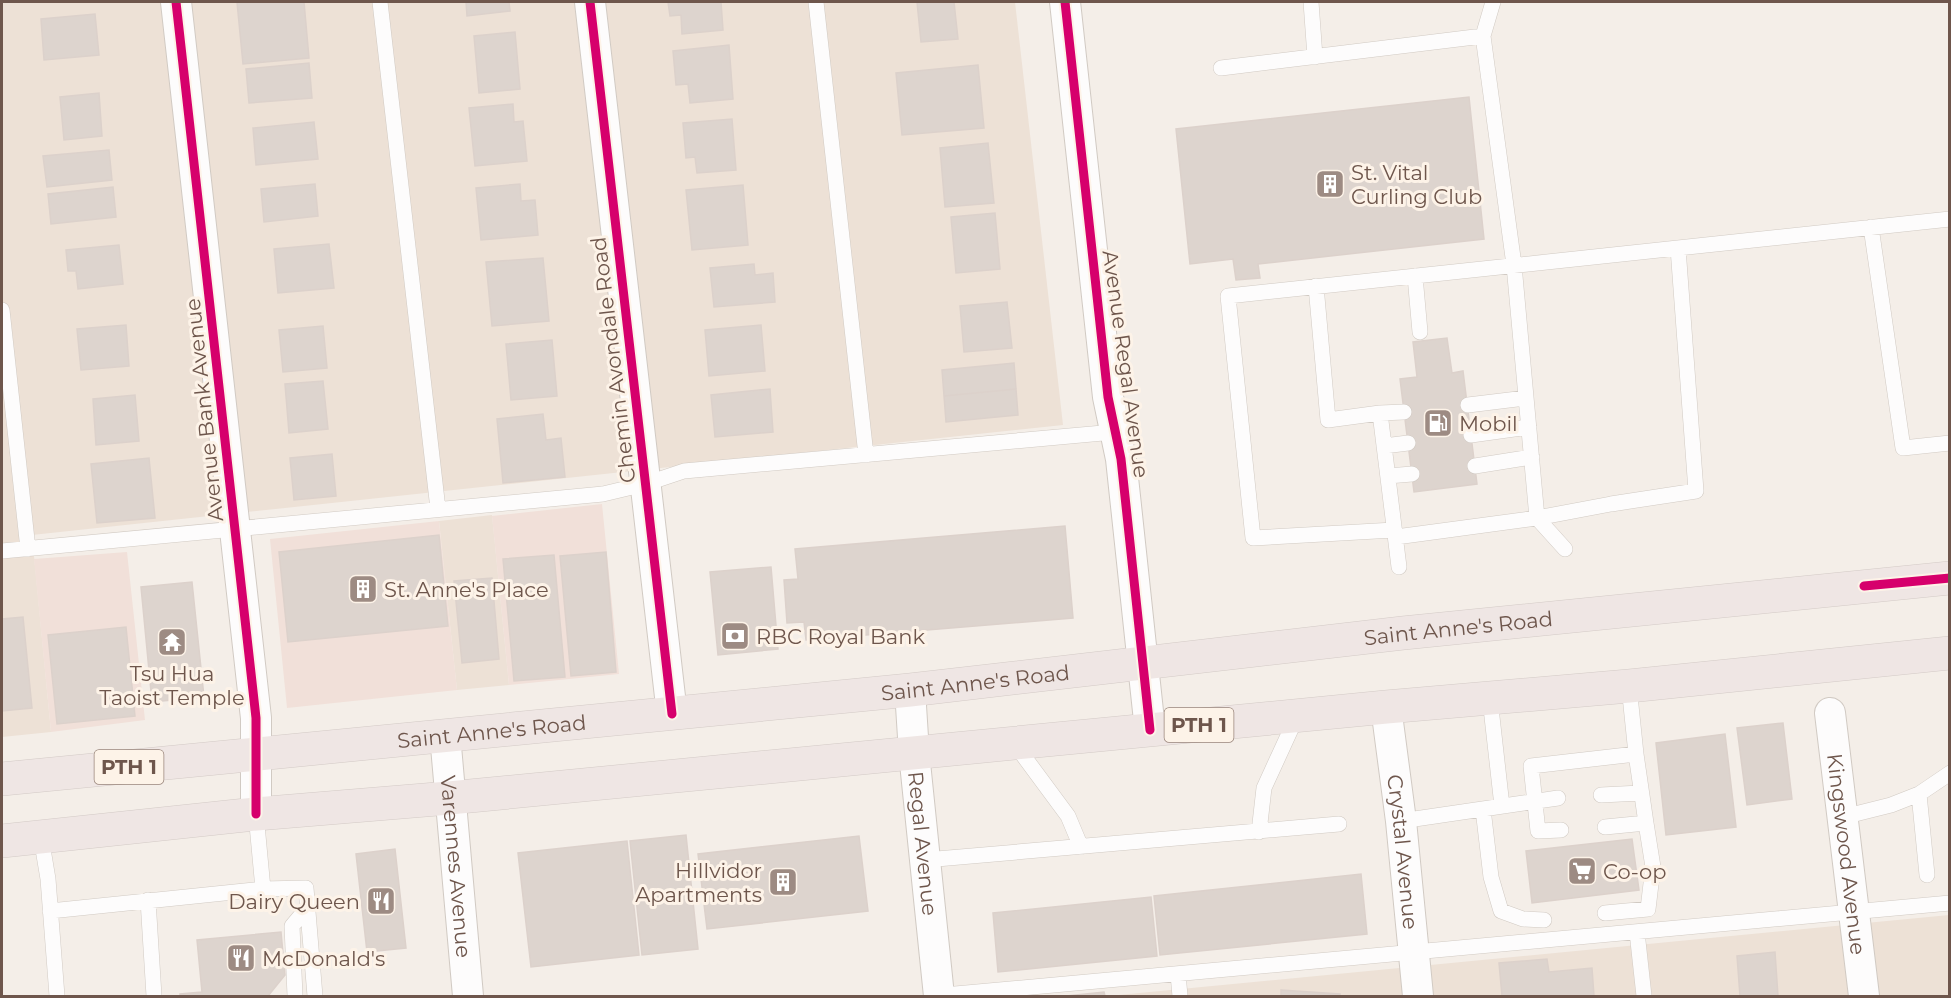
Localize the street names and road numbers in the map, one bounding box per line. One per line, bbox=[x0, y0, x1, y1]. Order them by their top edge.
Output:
street label: Chemin Avondale Road bbox=[585, 236, 641, 484]
street label: Avenue Regal Avenue bbox=[1098, 248, 1154, 480]
street label: Avenue Bank Avenue bbox=[180, 297, 228, 523]
street label: Saint Anne's Road bbox=[1362, 606, 1554, 650]
street label: Saint Anne's Road bbox=[880, 659, 1071, 705]
road number: PTH 1 bbox=[1164, 708, 1234, 742]
street label: Saint Anne's Road bbox=[396, 709, 587, 753]
road number: PTH 1 bbox=[94, 750, 164, 784]
street label: Kingswood Avenue bbox=[1822, 752, 1871, 956]
street label: Regal Avenue bbox=[903, 770, 943, 917]
street label: Crystal Avenue bbox=[1382, 773, 1424, 931]
street label: Varennes Avenue bbox=[436, 774, 477, 959]

